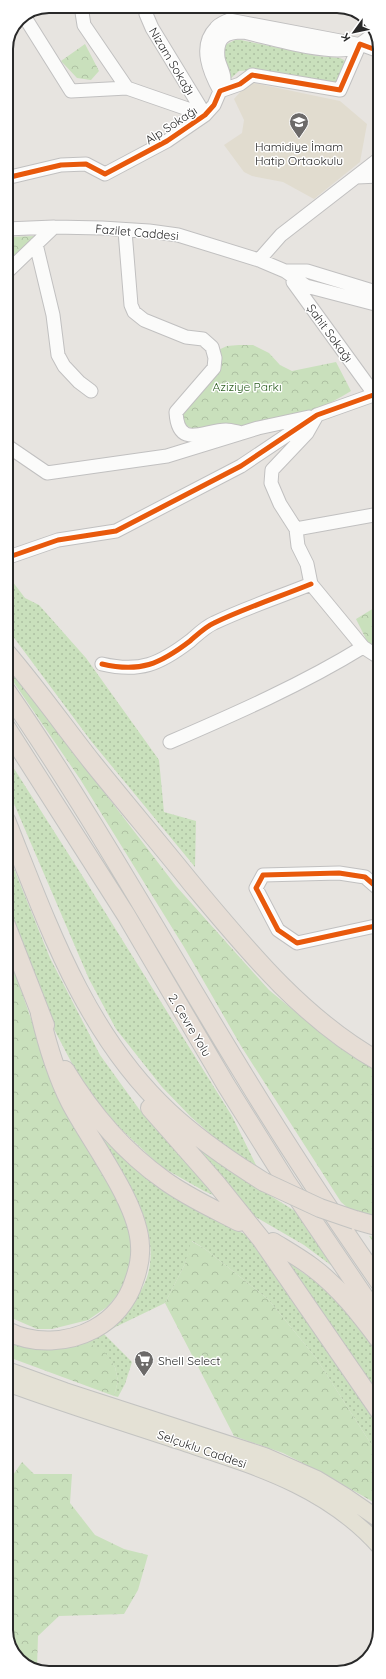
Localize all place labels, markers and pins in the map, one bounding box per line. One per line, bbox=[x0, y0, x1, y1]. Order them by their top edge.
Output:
school or university icon: Hamidiye İmam Hatip Ortaokulu bbox=[288, 111, 310, 139]
place label: Hamidiye İmam Hatip Ortaokulu bbox=[255, 139, 343, 168]
supermarket icon: Shell Select bbox=[133, 1349, 155, 1377]
place label: Shell Select bbox=[158, 1353, 220, 1368]

